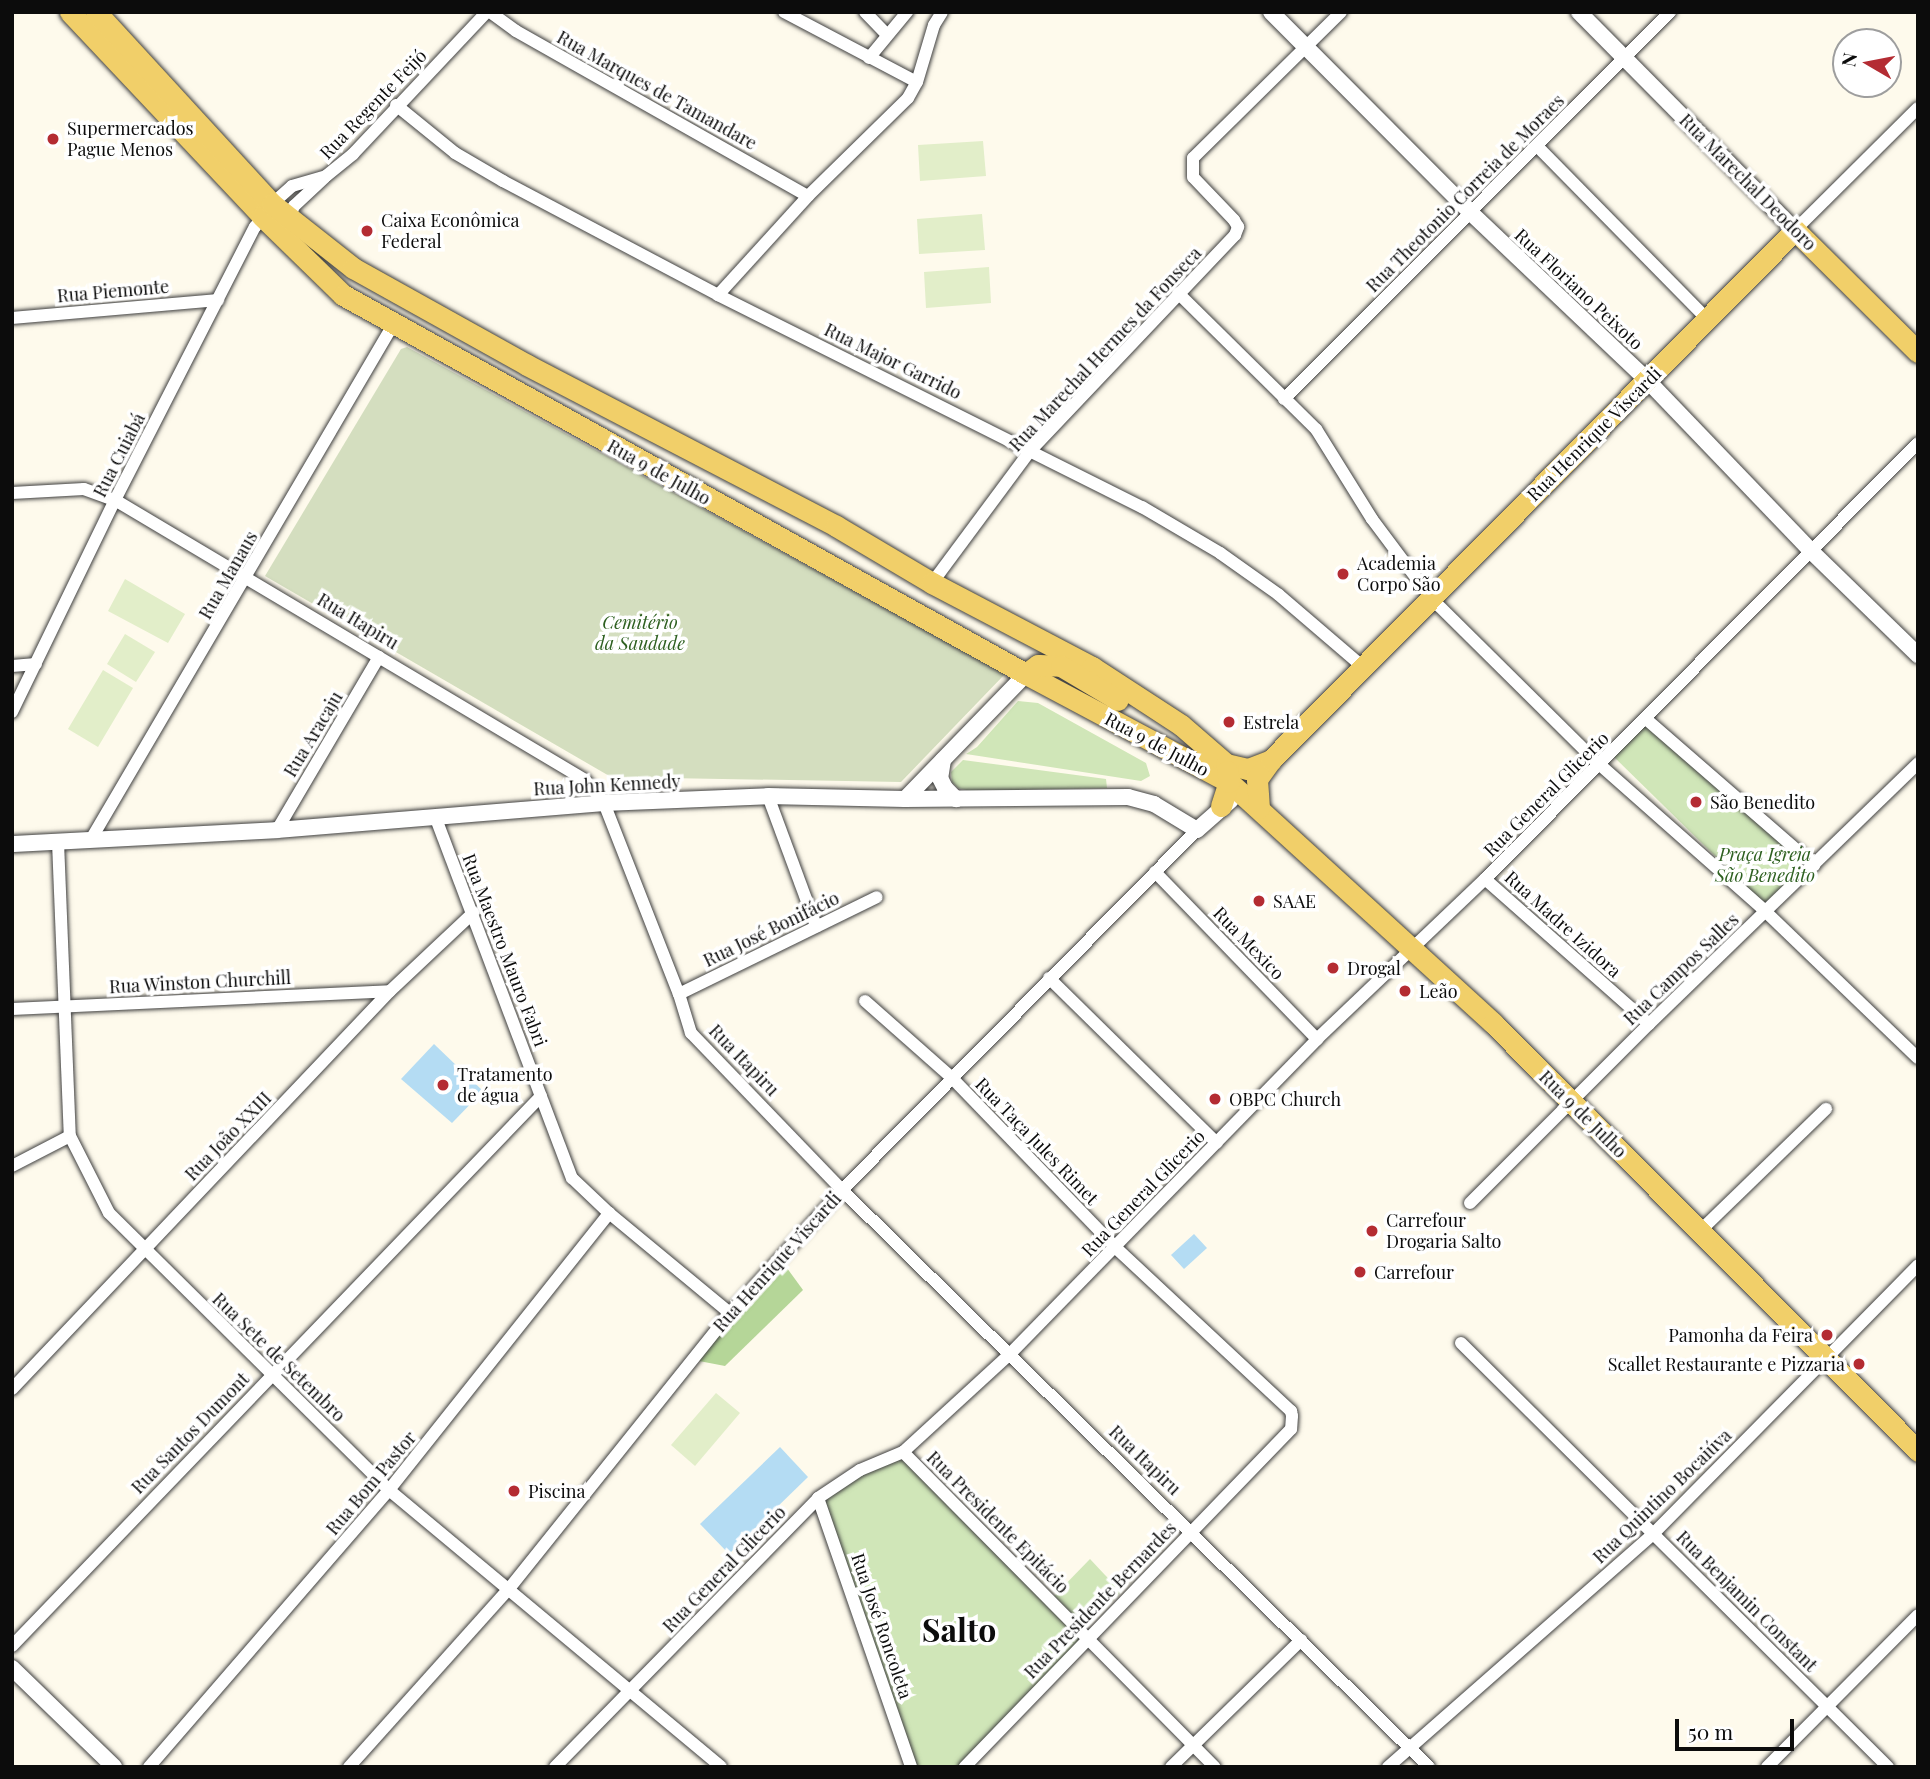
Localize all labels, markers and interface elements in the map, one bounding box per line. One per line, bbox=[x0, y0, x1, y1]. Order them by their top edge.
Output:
street label: Rua Marques de Tamandare bbox=[553, 26, 761, 154]
north arrow bbox=[1832, 28, 1902, 98]
street label: Rua Regente Feijó bbox=[315, 45, 431, 163]
text: N bbox=[1834, 51, 1862, 69]
street label: Rua Theotonio Correia de Moraes bbox=[1361, 89, 1569, 297]
street label: Rua Marechal Deodoro bbox=[1675, 109, 1821, 255]
place label: Supermercados Pague Menos bbox=[67, 118, 194, 160]
marker: Supermercados Pague Menos bbox=[45, 131, 61, 147]
place label: Caixa Econômica Federal bbox=[381, 210, 520, 252]
marker: Caixa Econômica Federal bbox=[359, 223, 375, 239]
street label: Rua Floriano Peixoto bbox=[1510, 224, 1648, 354]
street label: Rua Marechal Hermes da Fonseca bbox=[1004, 242, 1206, 456]
street label: Rua Piemonte bbox=[56, 275, 170, 307]
street label: Rua Major Garrido bbox=[821, 318, 965, 404]
street label: Rua Henrique Viscardi bbox=[1522, 362, 1666, 506]
street label: Rua Cuiabá bbox=[89, 409, 149, 501]
street label: Rua 9 de Julho bbox=[604, 435, 714, 509]
street label: Rua Manaus bbox=[194, 527, 262, 623]
place label: Academia Corpo São bbox=[1357, 553, 1441, 596]
marker: Academia Corpo São bbox=[1335, 566, 1351, 582]
street label: Rua Itapiru bbox=[313, 588, 403, 654]
park label: Cemitério da Saudade bbox=[595, 612, 685, 654]
street label: Rua Aracaju bbox=[279, 687, 347, 781]
street label: Rua 9 de Julho bbox=[1101, 707, 1213, 781]
place label: Estrela bbox=[1243, 711, 1299, 733]
marker: Estrela bbox=[1221, 714, 1237, 730]
street label: Rua General Glicerio bbox=[1479, 727, 1613, 861]
street label: Rua John Kennedy bbox=[533, 770, 681, 800]
place label: São Benedito bbox=[1710, 791, 1815, 813]
marker: São Benedito bbox=[1688, 794, 1704, 810]
park label: Praça Igreja São Benedito bbox=[1715, 844, 1815, 886]
street label: Rua Maestro Mauro Fabri bbox=[458, 850, 552, 1050]
street label: Rua Madre Izidora bbox=[1500, 866, 1626, 982]
street label: Rua José Bonifácio bbox=[700, 887, 842, 971]
place label: SAAE bbox=[1273, 890, 1316, 912]
marker: SAAE bbox=[1251, 893, 1267, 909]
street label: Rua Mexico bbox=[1209, 902, 1289, 984]
street label: Rua Campos Salles bbox=[1619, 909, 1743, 1029]
place label: Drogal bbox=[1347, 957, 1401, 979]
marker: Drogal bbox=[1325, 960, 1341, 976]
street label: Rua Winston Churchill bbox=[108, 966, 292, 998]
place label: Leão bbox=[1419, 980, 1458, 1002]
marker: Leão bbox=[1397, 983, 1413, 999]
street label: Rua Itapiru bbox=[705, 1020, 783, 1100]
place label: Tratamento de água bbox=[457, 1064, 553, 1106]
street label: Rua 9 de Julho bbox=[1535, 1066, 1631, 1162]
street label: Rua Taça Jules Rimet bbox=[971, 1073, 1103, 1209]
marker: Tratamento de água bbox=[435, 1077, 451, 1093]
street label: Rua João XXIII bbox=[180, 1087, 276, 1185]
place label: OBPC Church bbox=[1229, 1088, 1341, 1110]
marker: OBPC Church bbox=[1207, 1091, 1223, 1107]
street label: Rua General Glicerio bbox=[1077, 1125, 1209, 1261]
street label: Rua Henrique Viscardi bbox=[708, 1187, 846, 1337]
place label: Carrefour Drogaria Salto bbox=[1386, 1210, 1502, 1252]
marker: Carrefour Drogaria Salto bbox=[1364, 1223, 1380, 1239]
place label: Carrefour bbox=[1374, 1261, 1454, 1283]
marker: Carrefour bbox=[1352, 1264, 1368, 1280]
street label: Rua Sete de Setembro bbox=[208, 1288, 350, 1426]
place label: Pamonha da Feira bbox=[1668, 1324, 1813, 1346]
marker: Pamonha da Feira bbox=[1819, 1327, 1835, 1343]
place label: Scallet Restaurante e Pizzaria bbox=[1607, 1353, 1845, 1375]
marker: Scallet Restaurante e Pizzaria bbox=[1851, 1356, 1867, 1372]
street label: Rua Santos Dumont bbox=[127, 1368, 253, 1498]
street label: Rua Itapiru bbox=[1105, 1421, 1185, 1499]
street label: Rua Quintino Bocaiúva bbox=[1588, 1424, 1736, 1568]
street label: Rua Bom Pastor bbox=[321, 1427, 421, 1539]
street label: Rua Presidente Epitácio bbox=[922, 1446, 1074, 1598]
place label: Piscina bbox=[528, 1480, 586, 1502]
marker: Piscina bbox=[506, 1483, 522, 1499]
street label: Rua General Glicerio bbox=[658, 1501, 790, 1637]
street label: Rua Presidente Bernardes bbox=[1019, 1517, 1181, 1683]
street label: Rua Benjamin Constant bbox=[1672, 1526, 1822, 1676]
street label: Rua José Roncoleta bbox=[847, 1550, 917, 1702]
district label: Salto bbox=[922, 1610, 996, 1648]
scale bar bbox=[1678, 1706, 1797, 1750]
text: 50 m bbox=[1688, 1717, 1733, 1745]

